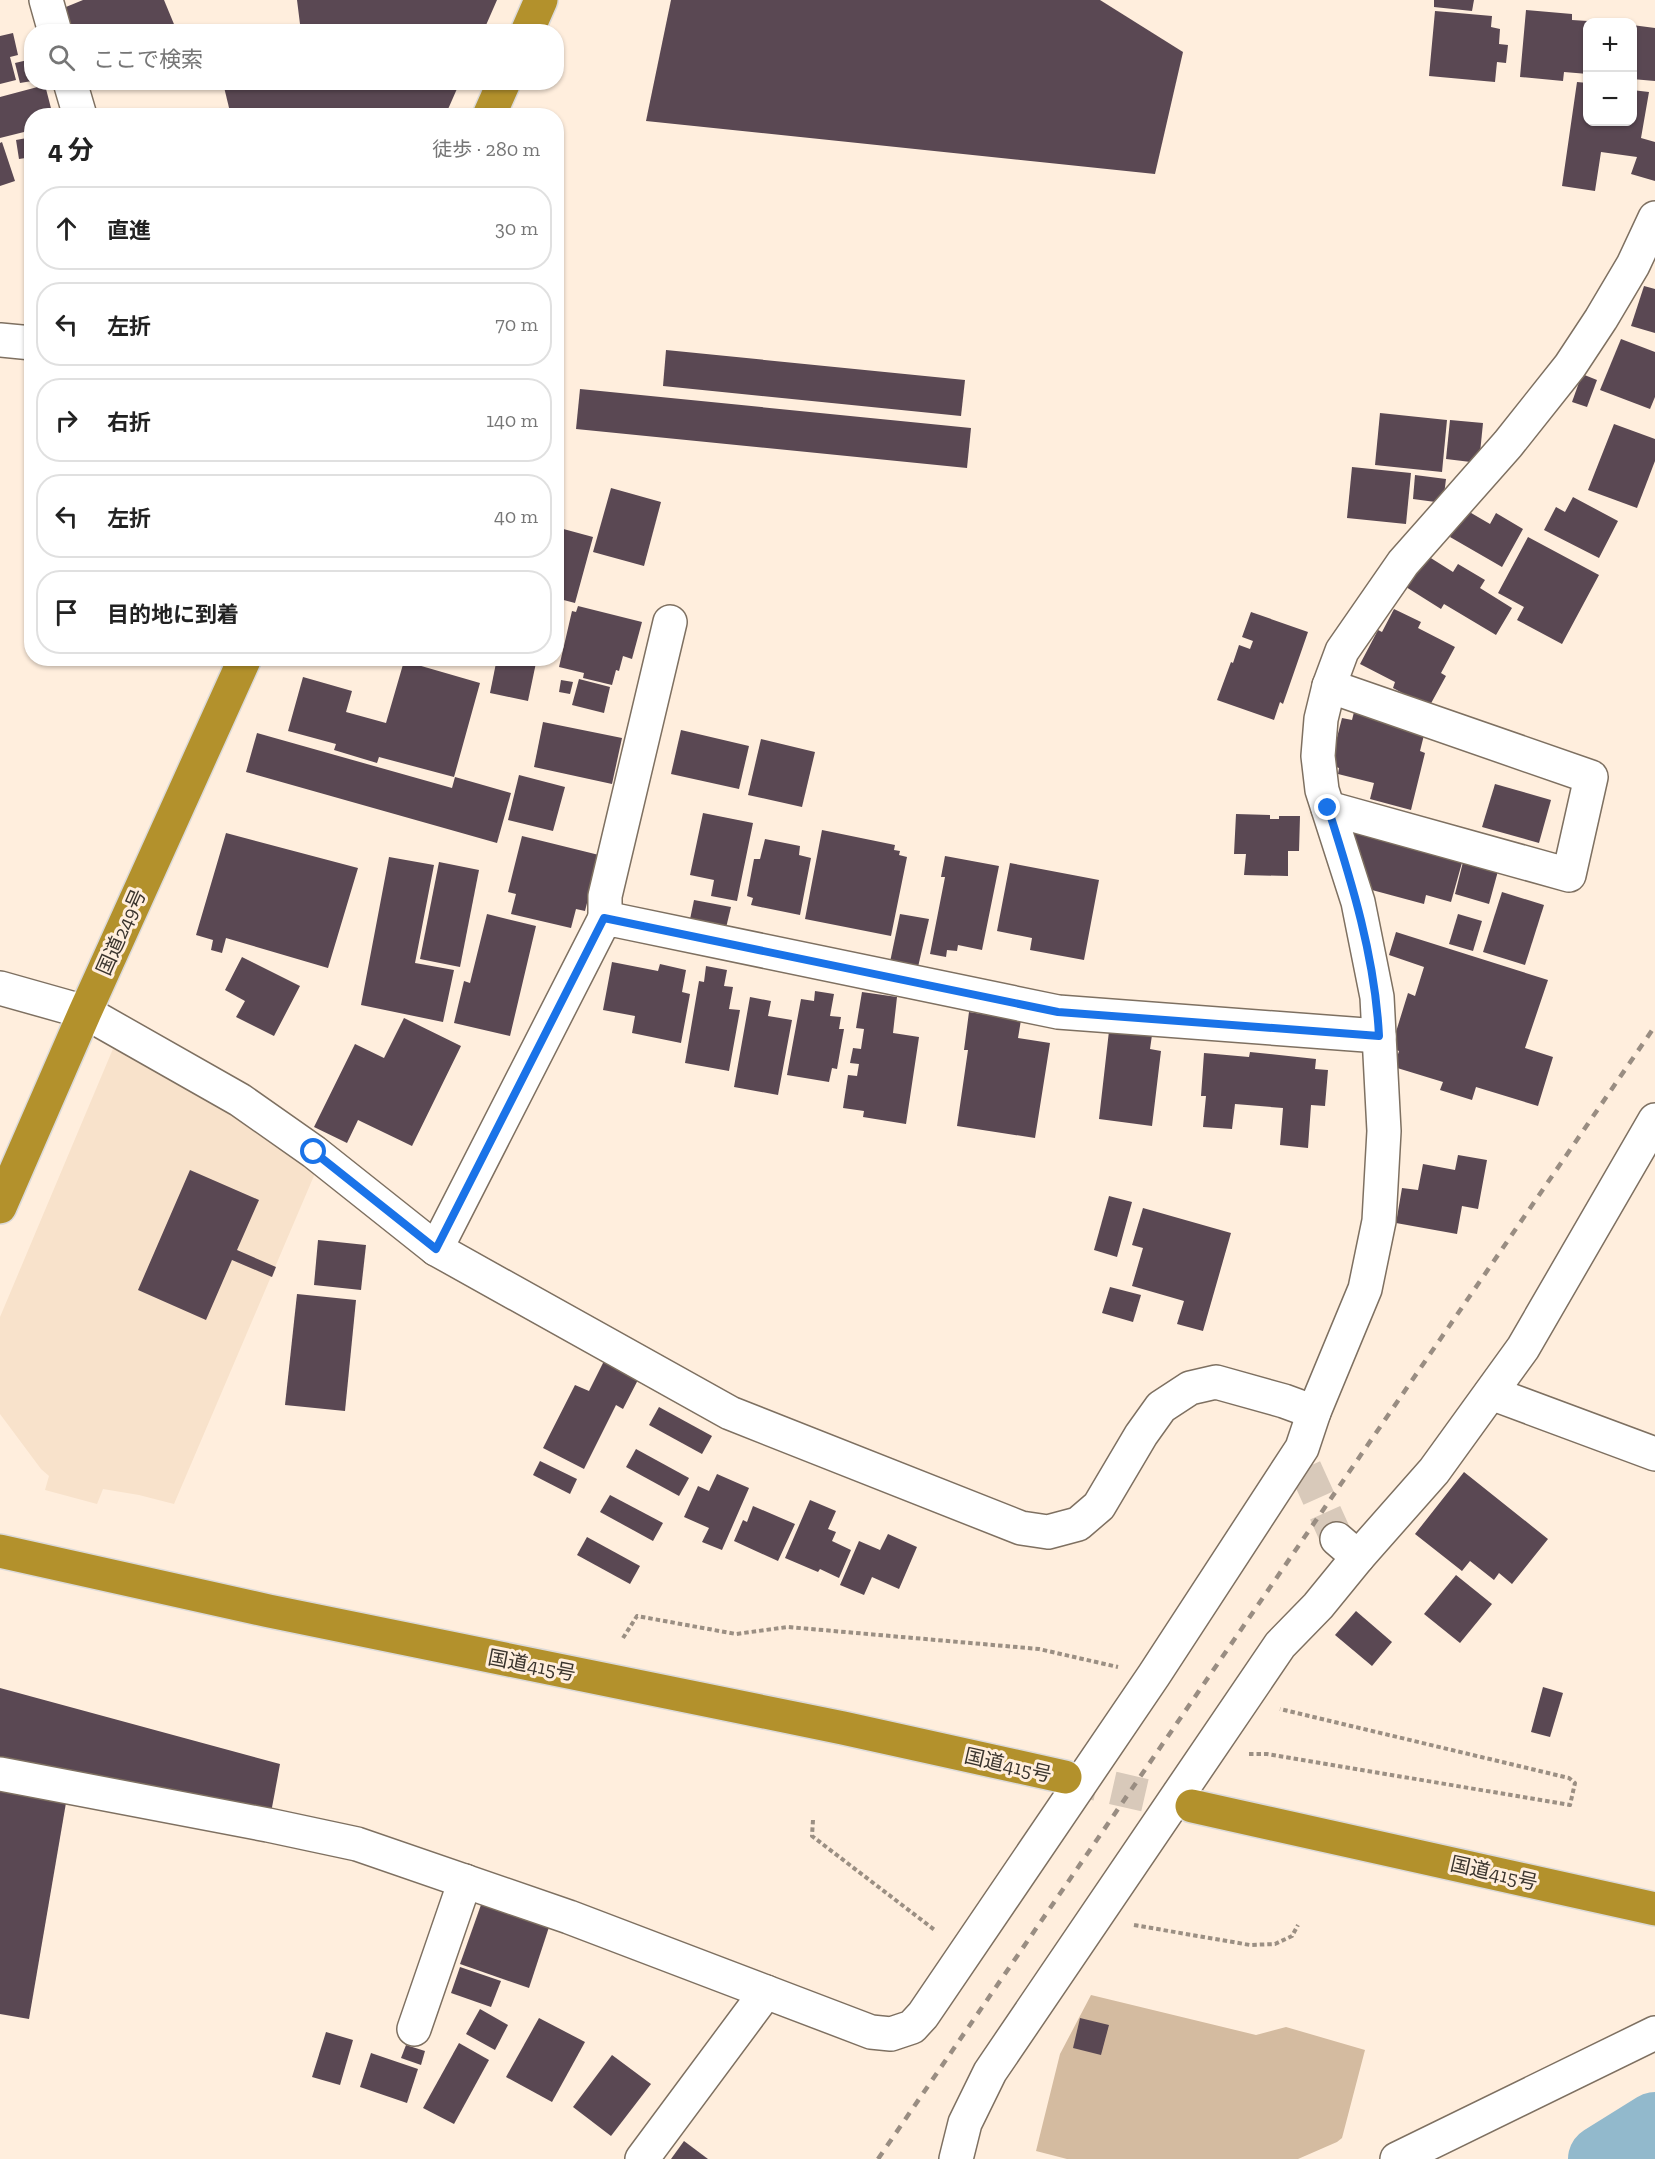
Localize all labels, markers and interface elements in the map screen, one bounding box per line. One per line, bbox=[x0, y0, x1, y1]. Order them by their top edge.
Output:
map controls bbox=[1583, 18, 1637, 126]
button: + bbox=[1583, 18, 1637, 72]
search box bbox=[24, 24, 564, 90]
icon: search bbox=[45, 41, 78, 74]
text: ここで検索 bbox=[93, 46, 203, 73]
button: − bbox=[1583, 72, 1637, 126]
text: 4 分 bbox=[48, 134, 94, 166]
text: 徒歩 · 280 m bbox=[432, 137, 540, 161]
icon: ahead bbox=[50, 212, 83, 245]
text: 30 m bbox=[495, 216, 538, 240]
text: 直進 bbox=[107, 217, 151, 244]
icon: left bbox=[50, 308, 83, 341]
text: 70 m bbox=[495, 312, 538, 336]
text: 左折 bbox=[107, 313, 151, 340]
icon: right bbox=[50, 404, 83, 437]
text: 140 m bbox=[486, 408, 538, 432]
text: 右折 bbox=[107, 409, 151, 436]
icon: left bbox=[50, 500, 83, 533]
text: 40 m bbox=[494, 504, 538, 528]
text: 左折 bbox=[107, 505, 151, 532]
icon: arrive bbox=[50, 596, 83, 629]
text: 目的地に到着 bbox=[107, 601, 239, 628]
route end bbox=[1314, 794, 1340, 820]
street label: 国道249号 bbox=[91, 885, 151, 979]
route start bbox=[300, 1138, 326, 1164]
street label: 国道415号 bbox=[486, 1645, 578, 1685]
street label: 国道415号 bbox=[962, 1743, 1054, 1787]
street label: 国道415号 bbox=[1448, 1851, 1540, 1895]

